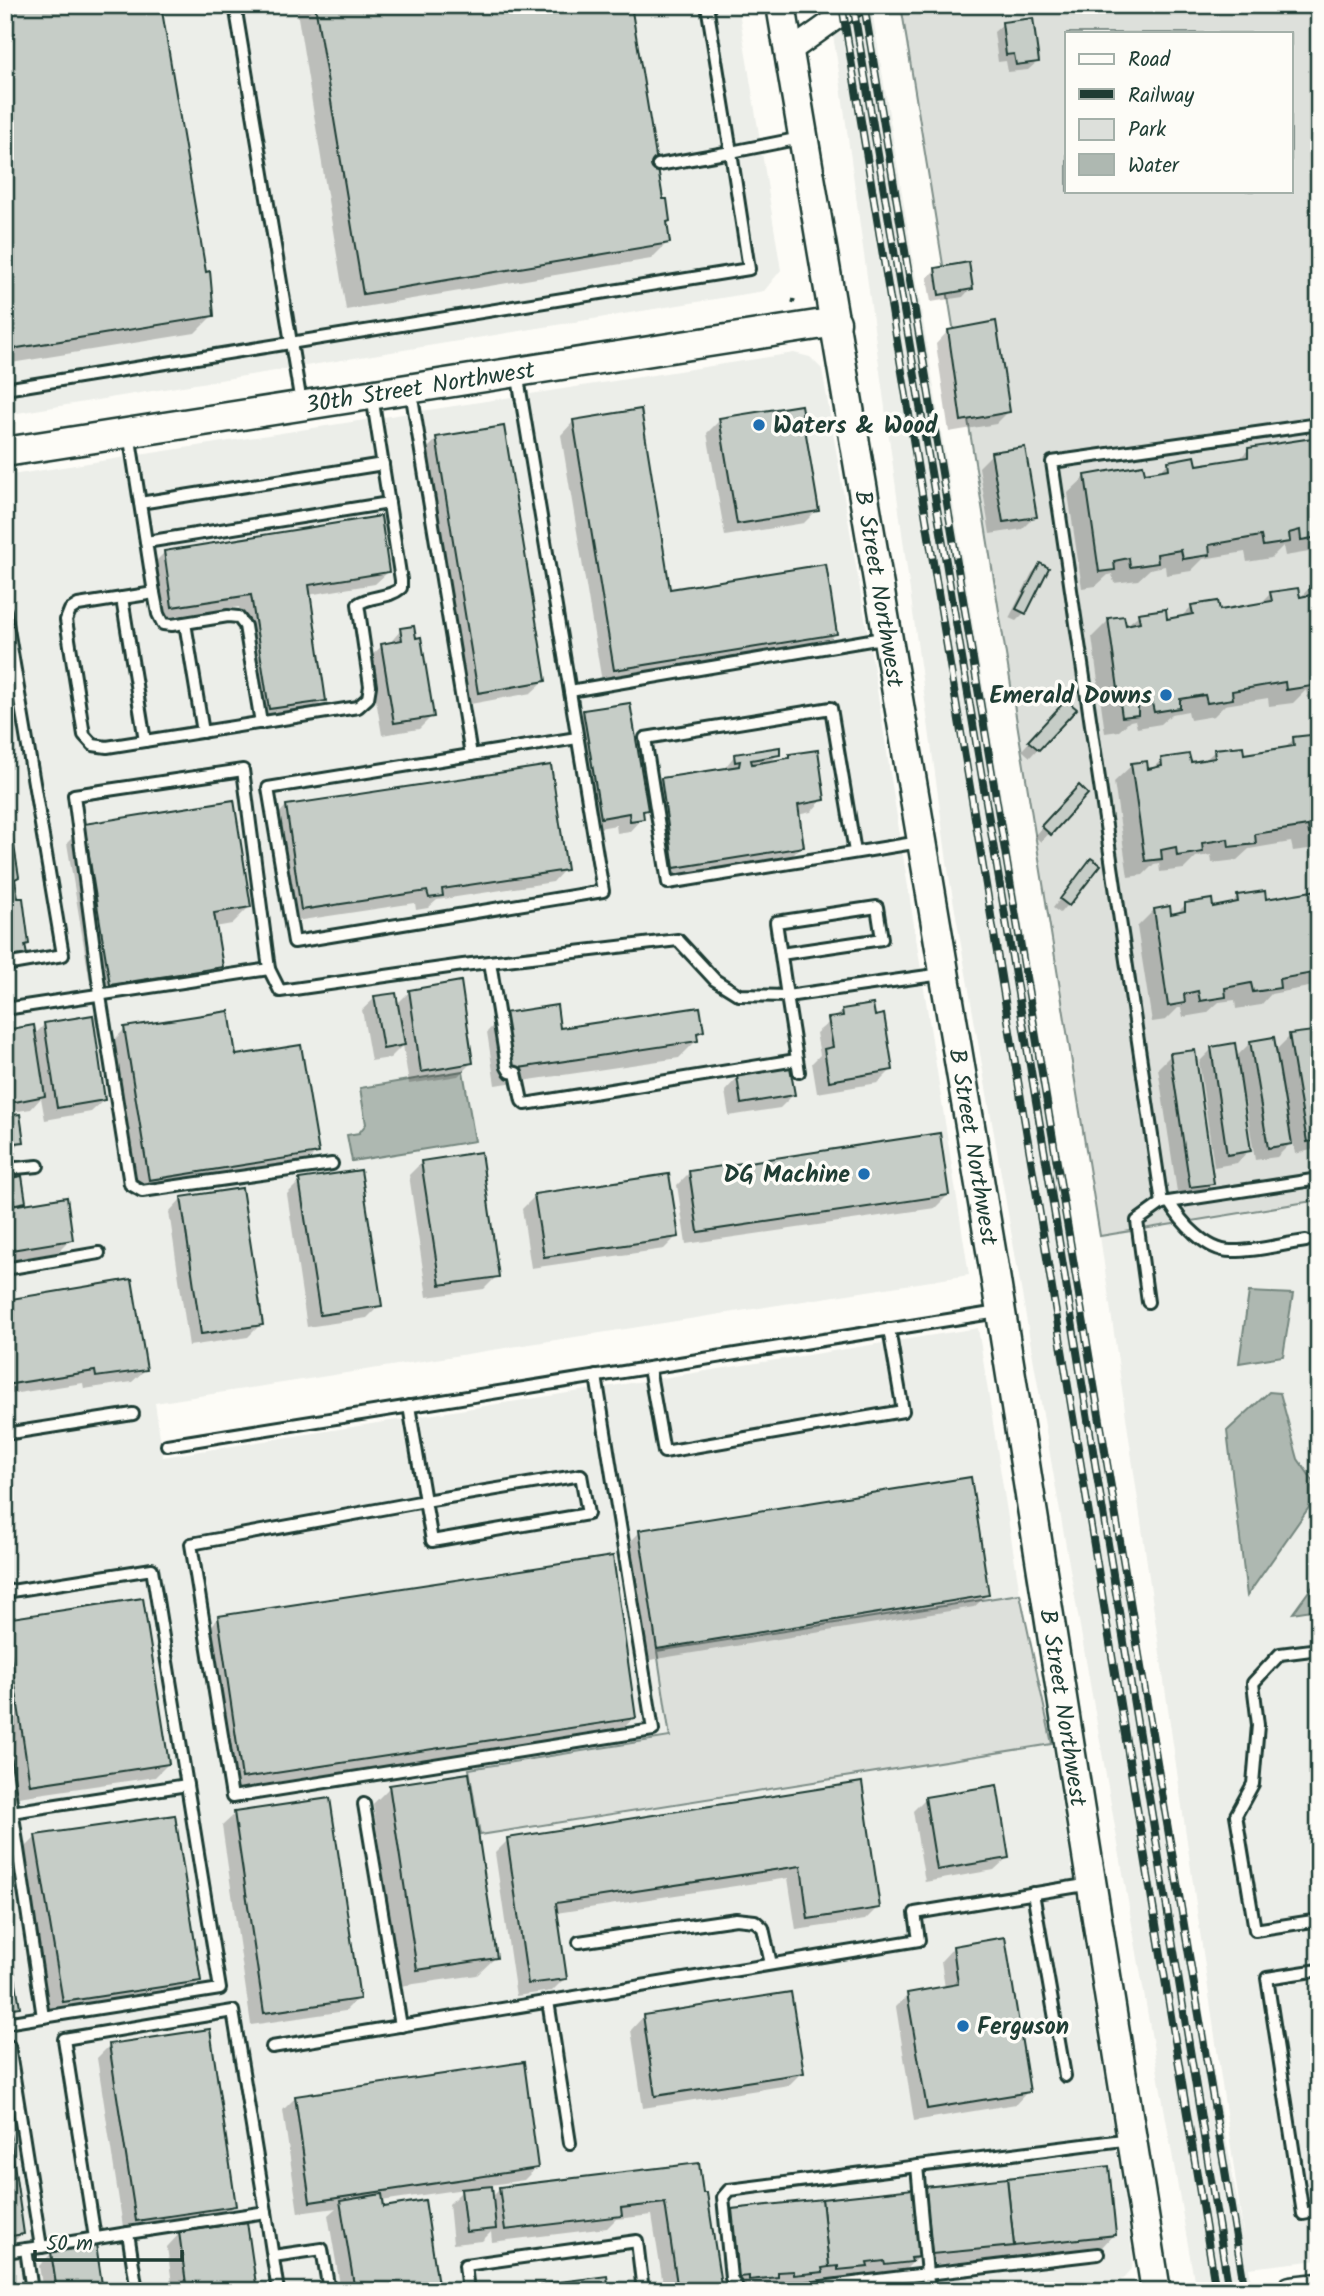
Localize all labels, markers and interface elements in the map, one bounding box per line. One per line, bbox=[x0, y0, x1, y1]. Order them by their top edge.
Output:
legend bbox=[1065, 32, 1292, 192]
text: Road bbox=[1128, 44, 1171, 77]
text: Railway bbox=[1128, 80, 1194, 113]
text: Park bbox=[1128, 114, 1166, 147]
text: Water bbox=[1128, 150, 1180, 183]
street label: 30th Street Northwest bbox=[303, 351, 538, 426]
place label: Waters & Wood bbox=[773, 407, 939, 446]
marker: Waters & Wood bbox=[751, 417, 767, 433]
street label: B Street Northwest bbox=[842, 488, 914, 691]
place label: Emerald Downs bbox=[989, 677, 1152, 716]
marker: Emerald Downs bbox=[1158, 687, 1174, 703]
street label: B Street Northwest bbox=[936, 1046, 1008, 1249]
place label: DG Machine bbox=[724, 1156, 850, 1195]
marker: DG Machine bbox=[856, 1166, 872, 1182]
street label: B Street Northwest bbox=[1027, 1606, 1097, 1810]
place label: Ferguson bbox=[977, 2008, 1069, 2047]
marker: Ferguson bbox=[955, 2018, 971, 2034]
scale bar bbox=[35, 2219, 182, 2263]
text: 50 m bbox=[46, 2228, 93, 2261]

